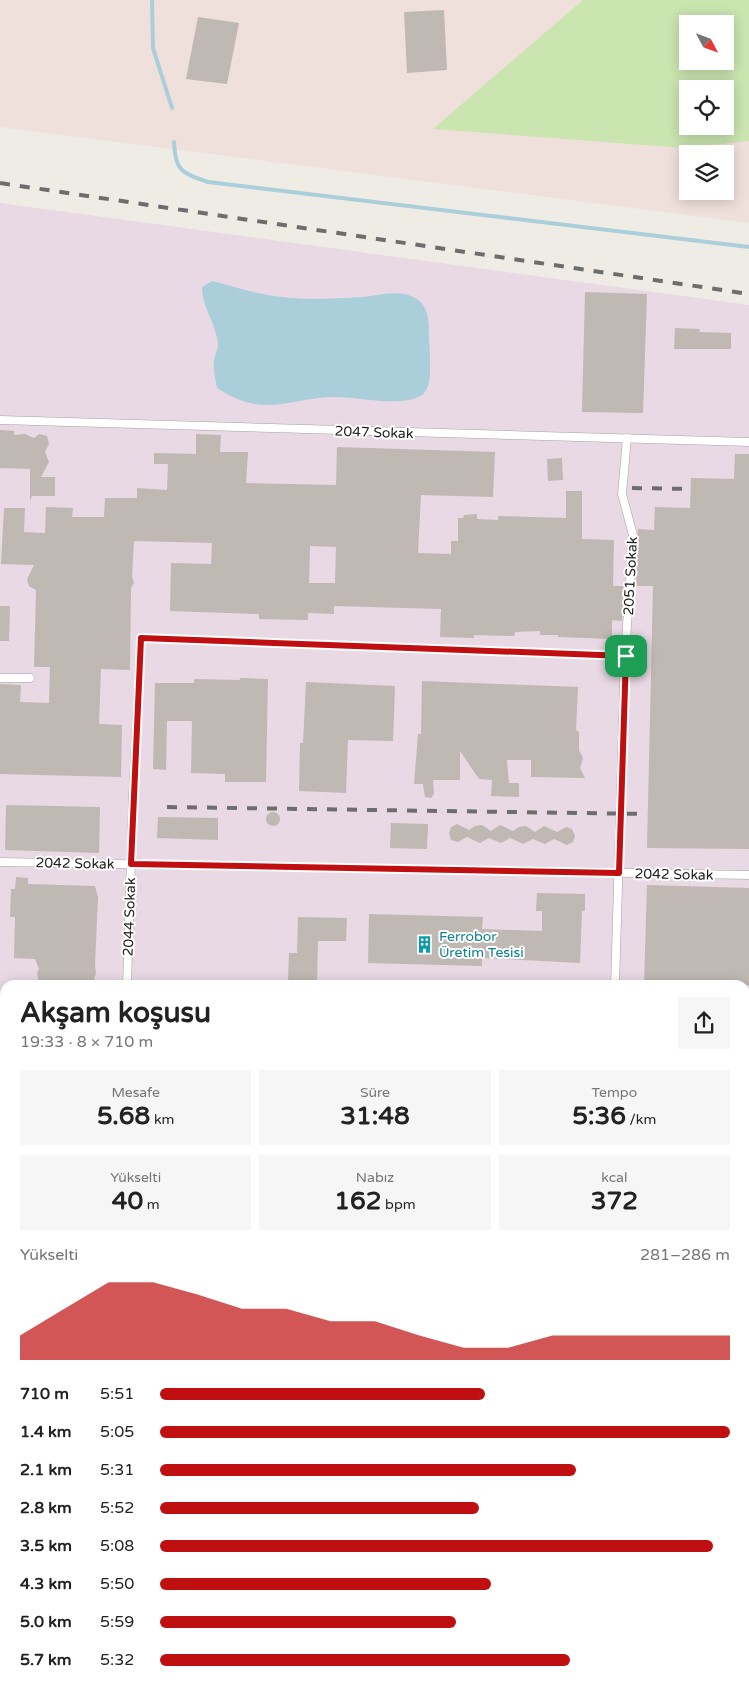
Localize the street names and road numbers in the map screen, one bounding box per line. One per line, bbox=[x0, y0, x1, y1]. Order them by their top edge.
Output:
street label: 2047 Sokak bbox=[334, 423, 414, 442]
street label: 2051 Sokak bbox=[620, 536, 641, 616]
street label: 2042 Sokak bbox=[35, 854, 115, 873]
street label: 2042 Sokak bbox=[634, 865, 714, 884]
street label: 2044 Sokak bbox=[120, 877, 139, 957]

